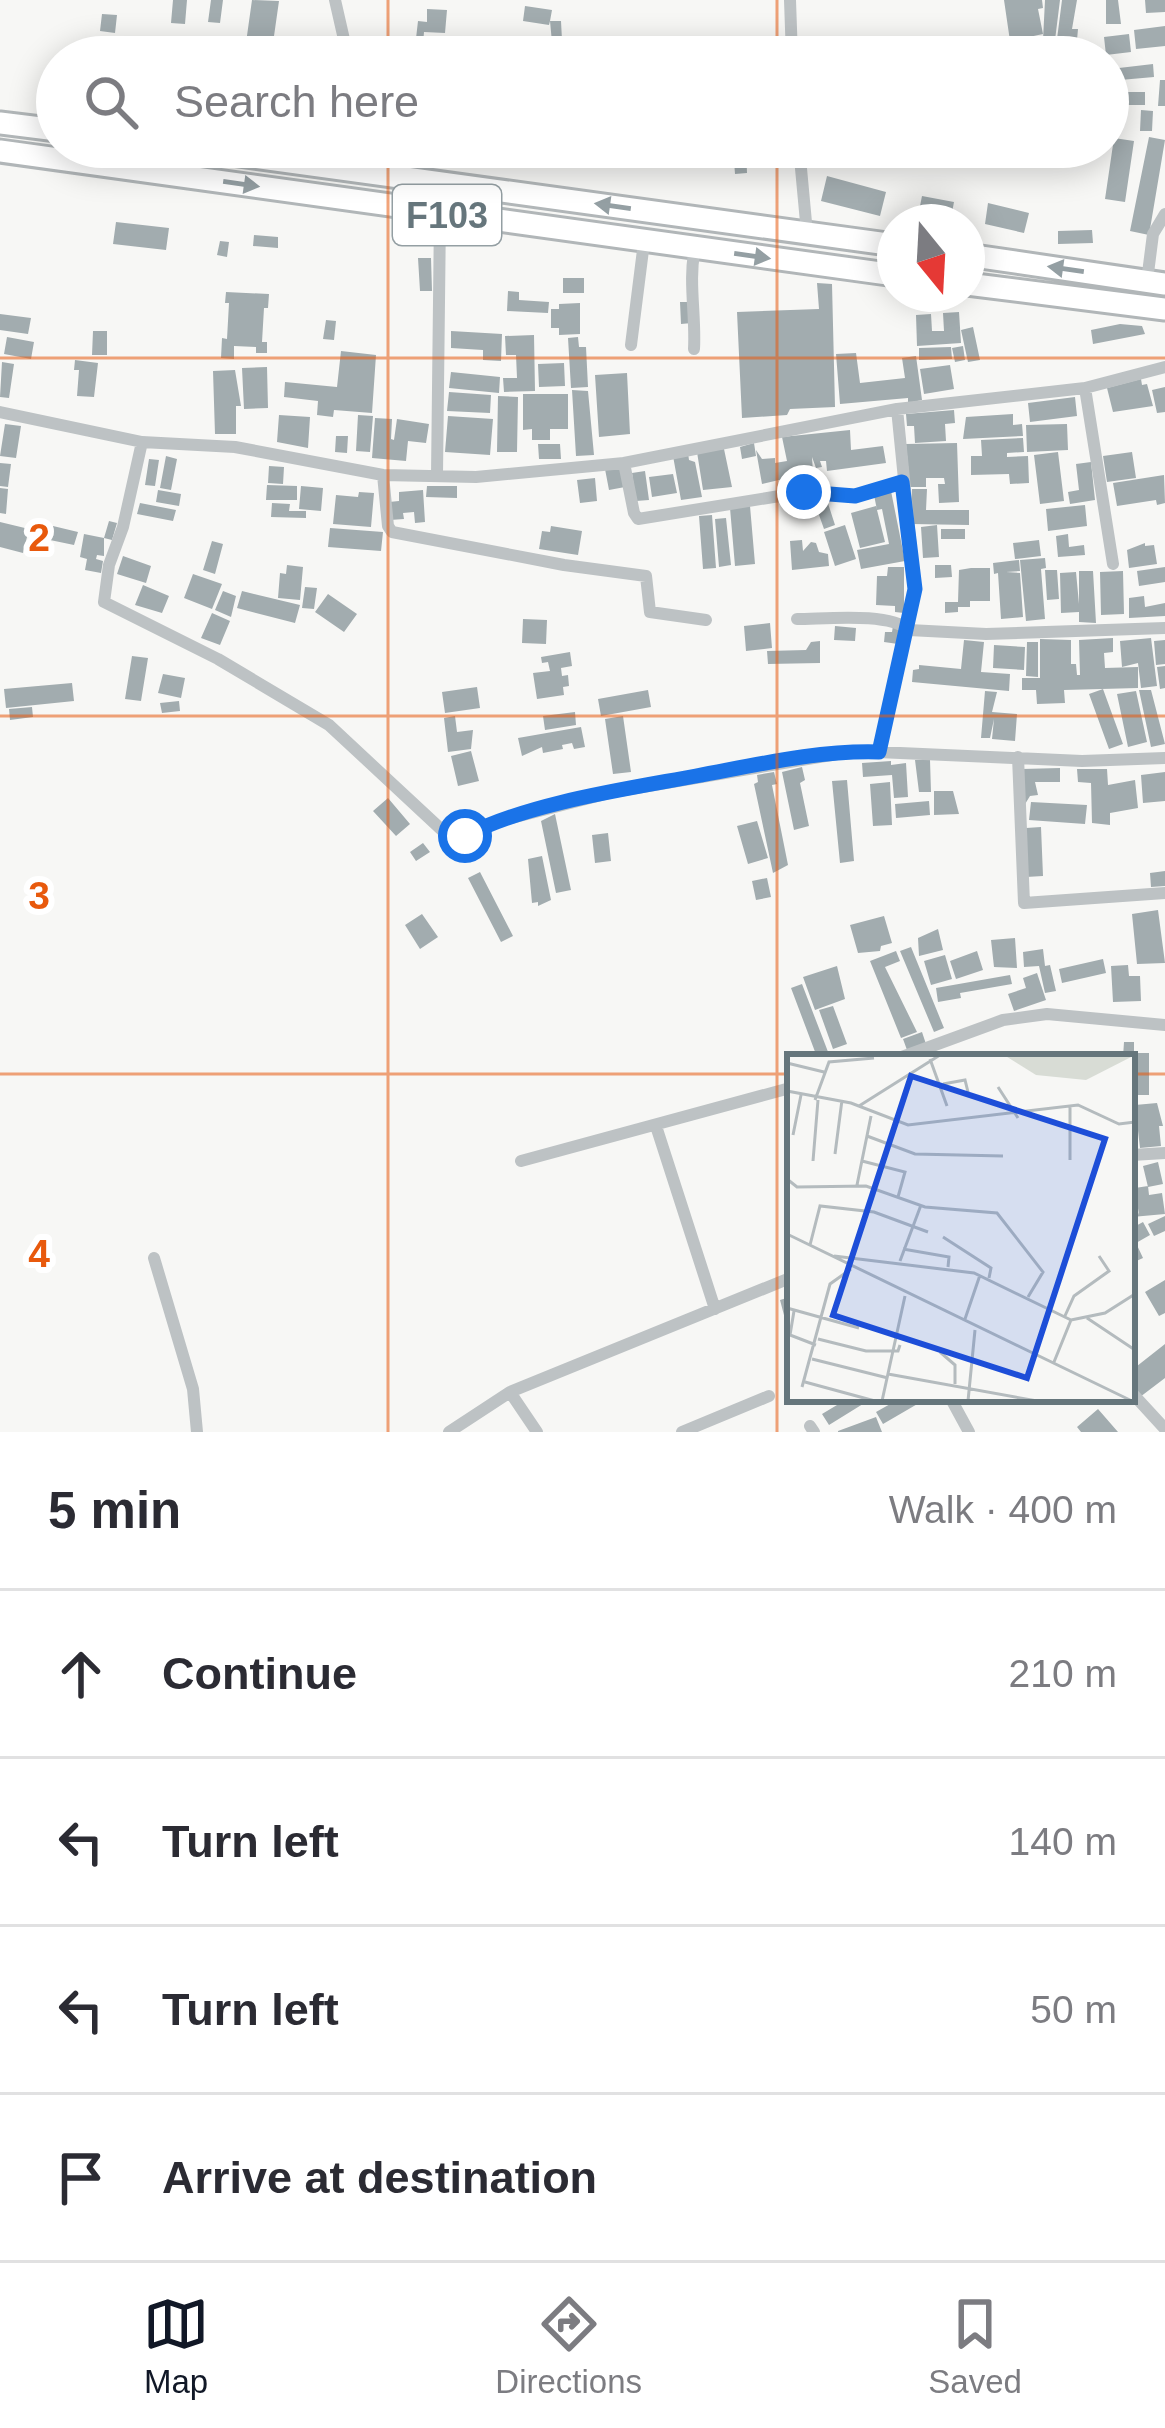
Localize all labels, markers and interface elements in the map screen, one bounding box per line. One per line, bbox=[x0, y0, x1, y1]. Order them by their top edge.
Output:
search box bbox=[36, 36, 1129, 168]
icon: search bbox=[78, 69, 144, 135]
text: Search here bbox=[174, 76, 419, 127]
one-way arrow bbox=[223, 175, 260, 194]
road number: F103 bbox=[393, 185, 501, 245]
one-way arrow bbox=[594, 196, 631, 215]
north arrow bbox=[877, 204, 985, 312]
one-way arrow bbox=[734, 247, 771, 266]
one-way arrow bbox=[1047, 259, 1084, 278]
route end bbox=[777, 465, 831, 519]
text: 2 bbox=[28, 516, 50, 559]
route start bbox=[438, 809, 492, 863]
text: 3 bbox=[28, 874, 50, 917]
inset map bbox=[787, 1054, 1135, 1402]
text: 4 bbox=[28, 1232, 50, 1275]
text: 5 min bbox=[48, 1482, 181, 1539]
text: Walk · 400 m bbox=[889, 1488, 1117, 1531]
icon: ahead bbox=[48, 1641, 114, 1707]
text: Continue bbox=[162, 1648, 357, 1699]
text: 210 m bbox=[1009, 1652, 1117, 1695]
icon: left bbox=[48, 1809, 114, 1875]
text: Turn left bbox=[162, 1816, 339, 1867]
text: 140 m bbox=[1009, 1820, 1117, 1863]
icon: left bbox=[48, 1977, 114, 2043]
text: Turn left bbox=[162, 1984, 339, 2035]
text: 50 m bbox=[1030, 1988, 1117, 2031]
icon: arrive bbox=[48, 2145, 114, 2211]
text: Arrive at destination bbox=[162, 2152, 597, 2203]
tab: Map bbox=[143, 2291, 209, 2401]
tab: Directions bbox=[495, 2291, 642, 2401]
tab: Saved bbox=[928, 2291, 1022, 2401]

